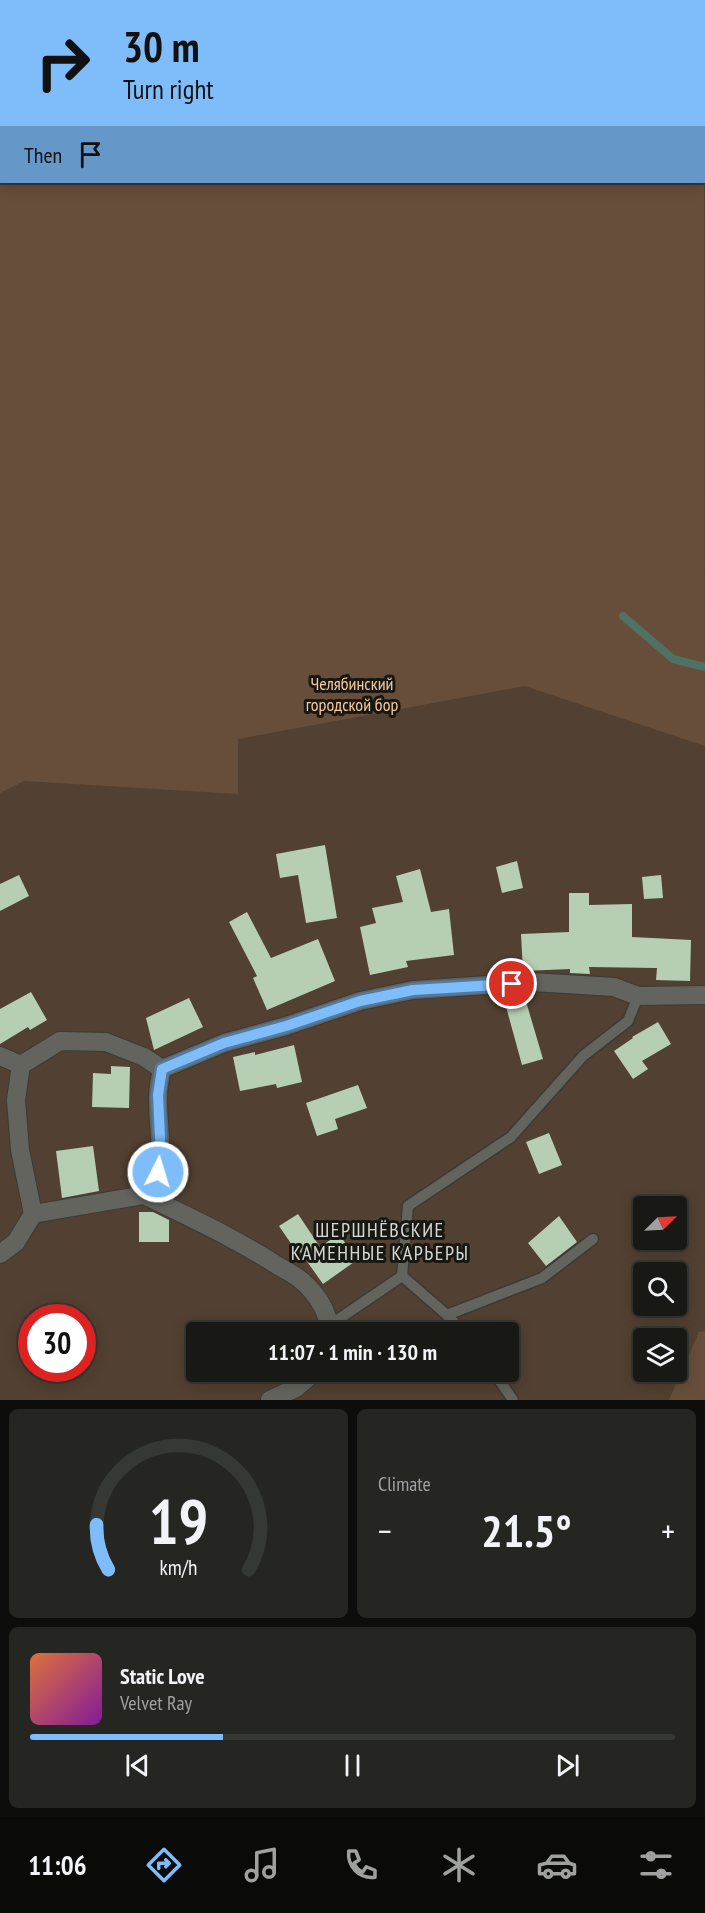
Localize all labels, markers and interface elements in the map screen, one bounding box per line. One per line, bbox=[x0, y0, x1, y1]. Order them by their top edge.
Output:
text: 30 m bbox=[123, 19, 200, 74]
icon: right bbox=[24, 24, 102, 102]
text: Turn right bbox=[123, 72, 214, 106]
icon: arrive bbox=[74, 138, 107, 171]
text: Then bbox=[24, 141, 62, 169]
park label: Челябинский городской бор bbox=[306, 672, 398, 716]
pin bbox=[486, 958, 537, 1009]
icon: arrive bbox=[495, 967, 528, 1000]
position arrow bbox=[126, 1140, 190, 1204]
north arrow bbox=[633, 1196, 687, 1250]
map controls bbox=[633, 1196, 687, 1382]
district label: ШЕРШНЁВСКИЕ КАМЕННЫЕ КАРЬЕРЫ bbox=[291, 1217, 469, 1266]
button: search bbox=[633, 1262, 687, 1316]
speed limit sign: 30 bbox=[18, 1304, 96, 1382]
button: layers bbox=[633, 1328, 687, 1382]
text: 11:07 · 1 min · 130 m bbox=[268, 1338, 437, 1366]
text: Climate bbox=[378, 1471, 431, 1497]
text: 19 bbox=[149, 1480, 208, 1561]
text: 21.5° bbox=[481, 1501, 572, 1559]
text: − bbox=[378, 1509, 392, 1552]
text: + bbox=[661, 1509, 675, 1552]
text: km/h bbox=[159, 1554, 198, 1582]
text: Static Love bbox=[120, 1662, 205, 1690]
text: Velvet Ray bbox=[120, 1690, 192, 1716]
icon: previous bbox=[121, 1749, 154, 1782]
icon: pause bbox=[336, 1749, 369, 1782]
icon: next bbox=[551, 1749, 584, 1782]
icon: directions bbox=[143, 1844, 185, 1886]
icon: music bbox=[241, 1844, 283, 1886]
icon: phone bbox=[340, 1844, 382, 1886]
icon: climate bbox=[438, 1844, 480, 1886]
icon: car bbox=[536, 1844, 578, 1886]
icon: filters bbox=[635, 1844, 677, 1886]
text: 11:06 bbox=[28, 1848, 87, 1882]

